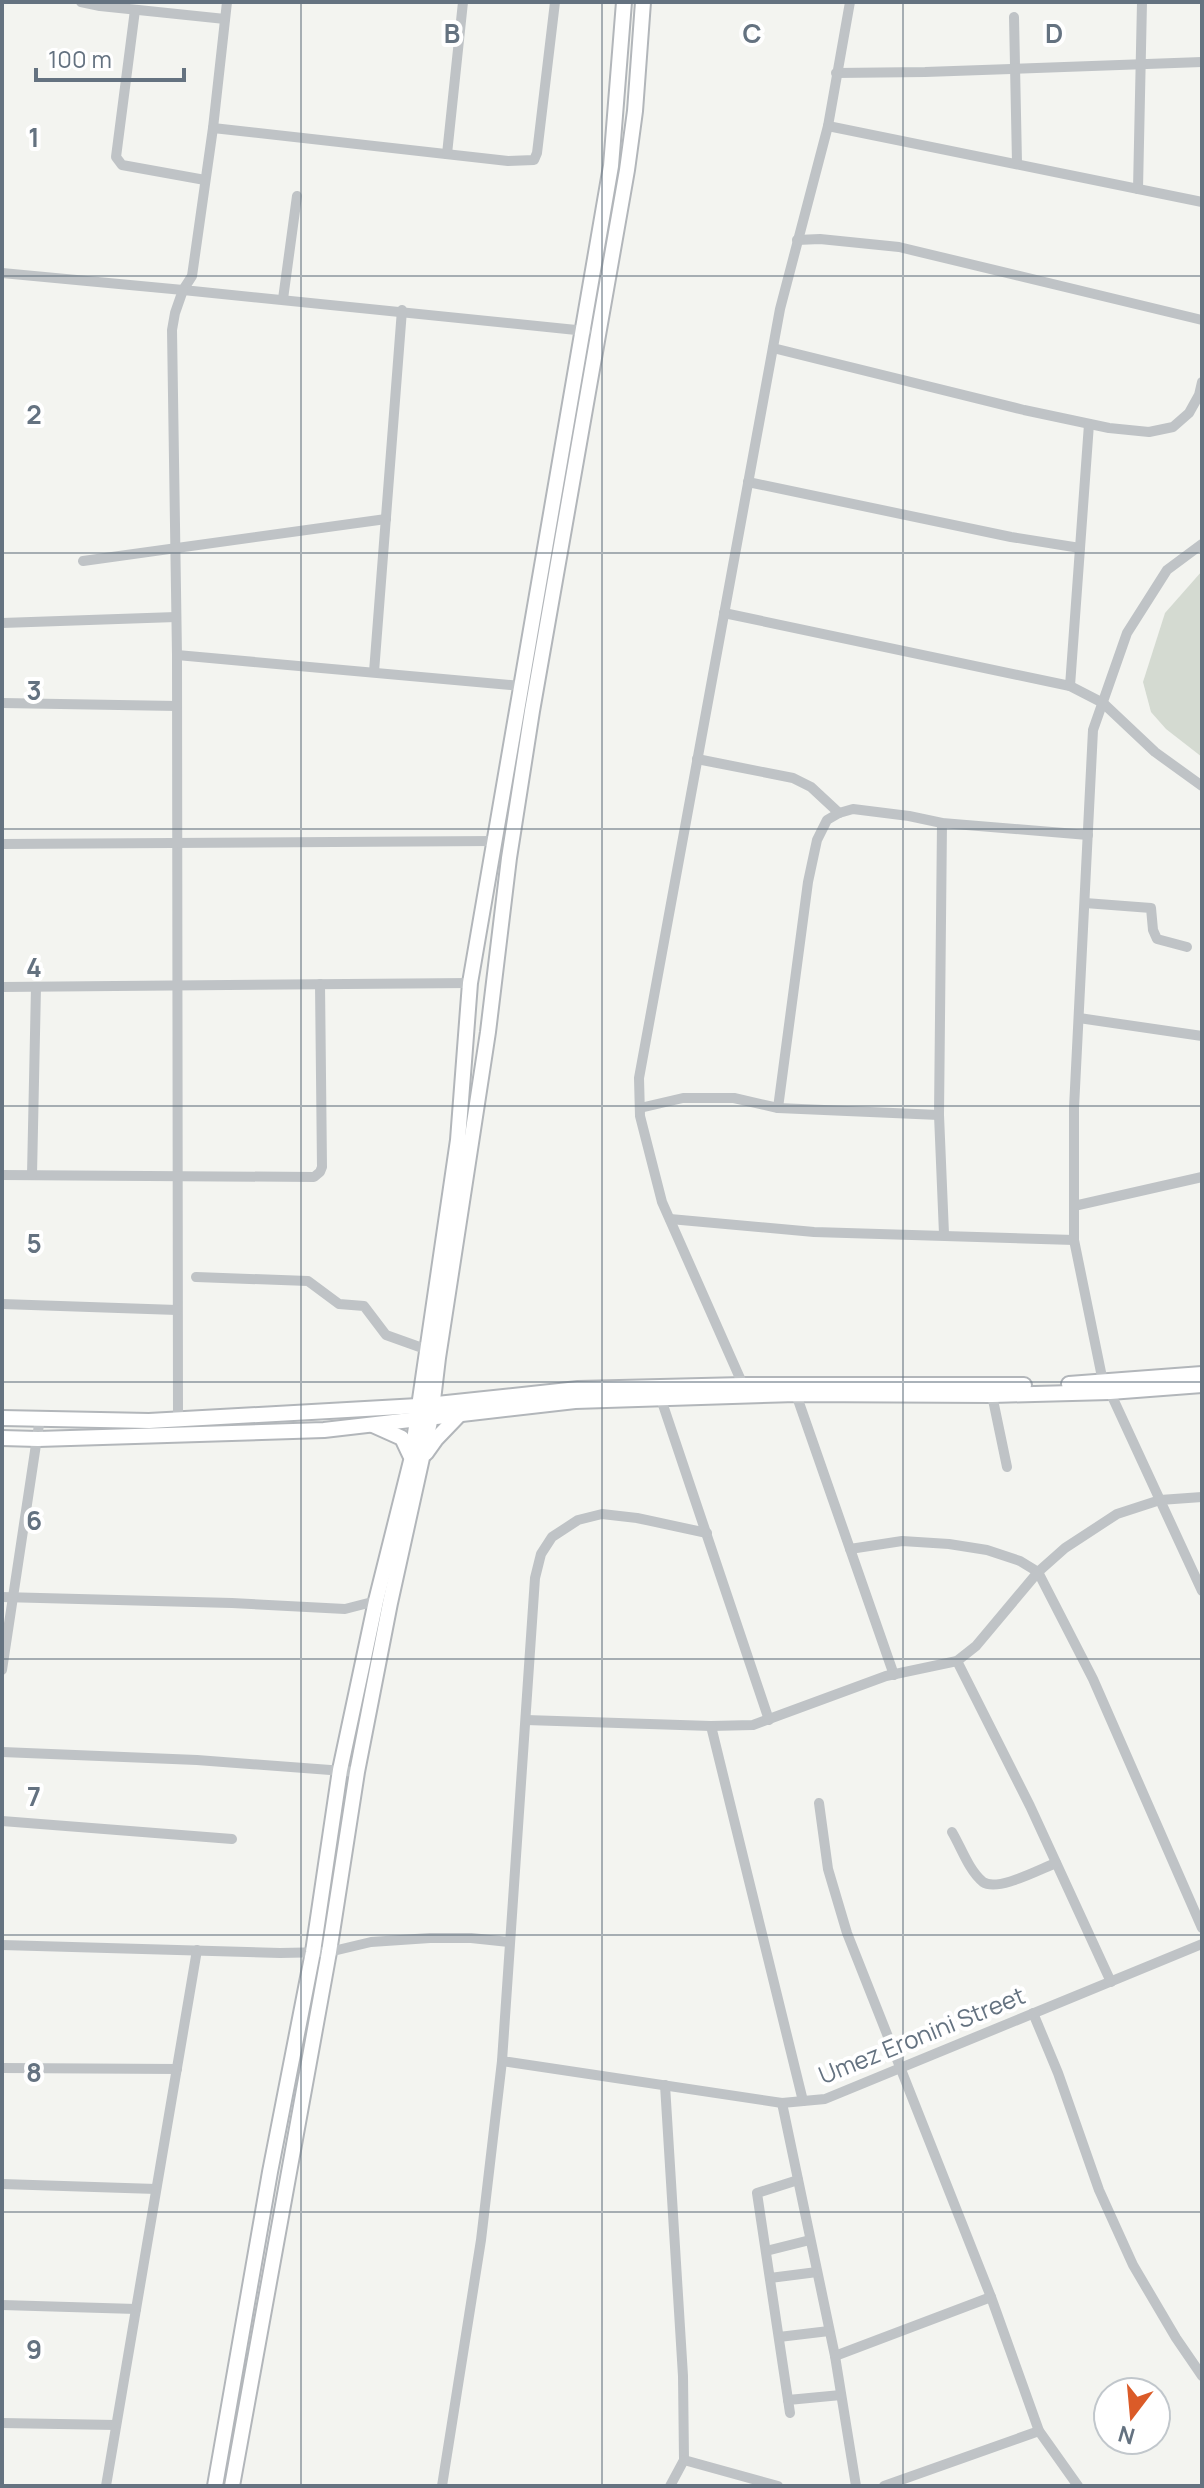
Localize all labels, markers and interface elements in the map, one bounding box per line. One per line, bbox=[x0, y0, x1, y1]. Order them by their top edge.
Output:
text: B bbox=[444, 15, 460, 51]
text: C bbox=[742, 15, 762, 51]
text: D bbox=[1045, 15, 1063, 51]
scale bar bbox=[36, 32, 184, 82]
text: 100 m bbox=[48, 42, 112, 75]
text: 1 bbox=[28, 119, 40, 155]
text: 2 bbox=[26, 396, 42, 432]
text: 3 bbox=[26, 672, 42, 708]
text: 4 bbox=[26, 949, 42, 985]
text: 5 bbox=[26, 1225, 42, 1261]
text: 6 bbox=[26, 1502, 42, 1538]
text: 7 bbox=[27, 1778, 41, 1814]
street label: Umez Eronini Street bbox=[813, 1978, 1030, 2091]
text: 8 bbox=[26, 2054, 42, 2090]
text: 9 bbox=[26, 2331, 42, 2367]
north arrow bbox=[1092, 2376, 1172, 2456]
text: N bbox=[1115, 2419, 1138, 2452]

